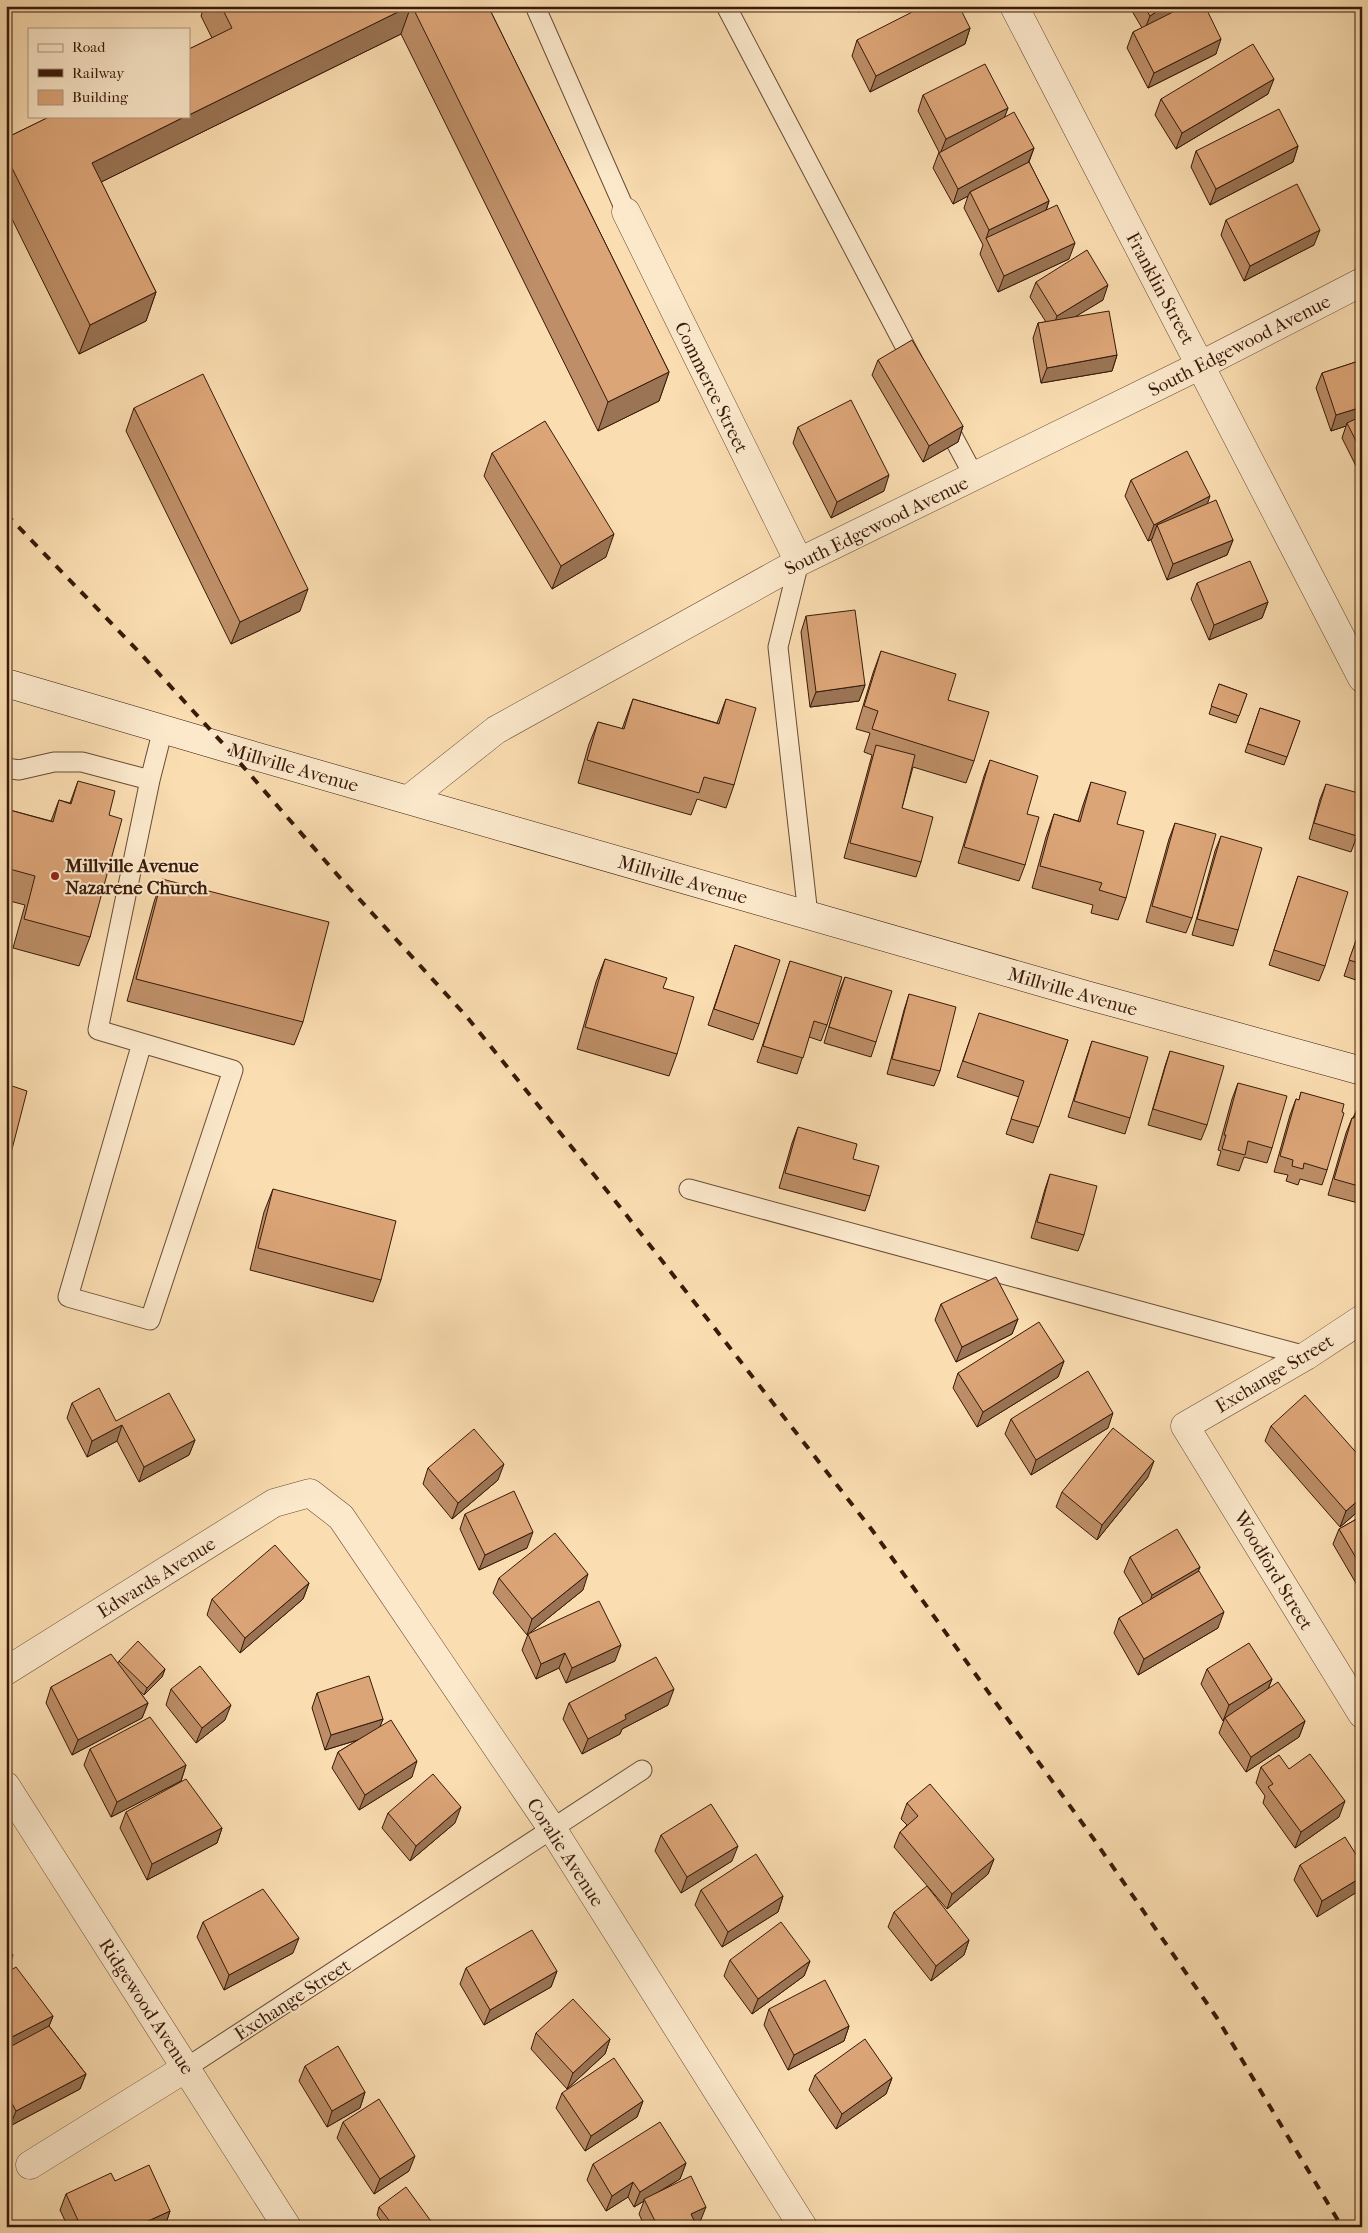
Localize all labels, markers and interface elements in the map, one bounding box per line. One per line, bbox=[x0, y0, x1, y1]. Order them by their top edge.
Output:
legend bbox=[28, 28, 190, 118]
text: Road bbox=[72, 38, 106, 56]
text: Railway bbox=[72, 64, 125, 82]
text: Building bbox=[72, 88, 129, 106]
street label: Franklin Street bbox=[1121, 229, 1199, 349]
street label: South Edgewood Avenue bbox=[1145, 290, 1334, 401]
street label: Commerce Street bbox=[670, 318, 752, 457]
street label: South Edgewood Avenue bbox=[781, 472, 972, 580]
street label: Millville Avenue bbox=[226, 739, 361, 797]
street label: Millville Avenue bbox=[615, 851, 750, 909]
place label: Millville Avenue Nazarene Church bbox=[64, 855, 208, 899]
marker: Millville Avenue Nazarene Church bbox=[49, 870, 61, 882]
street label: Millville Avenue bbox=[1005, 963, 1140, 1021]
street label: Exchange Street bbox=[1212, 1330, 1338, 1418]
street label: Woodford Street bbox=[1228, 1506, 1317, 1634]
street label: Edwards Avenue bbox=[93, 1533, 220, 1623]
street label: Coralie Avenue bbox=[522, 1794, 608, 1911]
street label: Ridgewood Avenue bbox=[94, 1934, 198, 2079]
street label: Exchange Street bbox=[230, 1954, 355, 2045]

